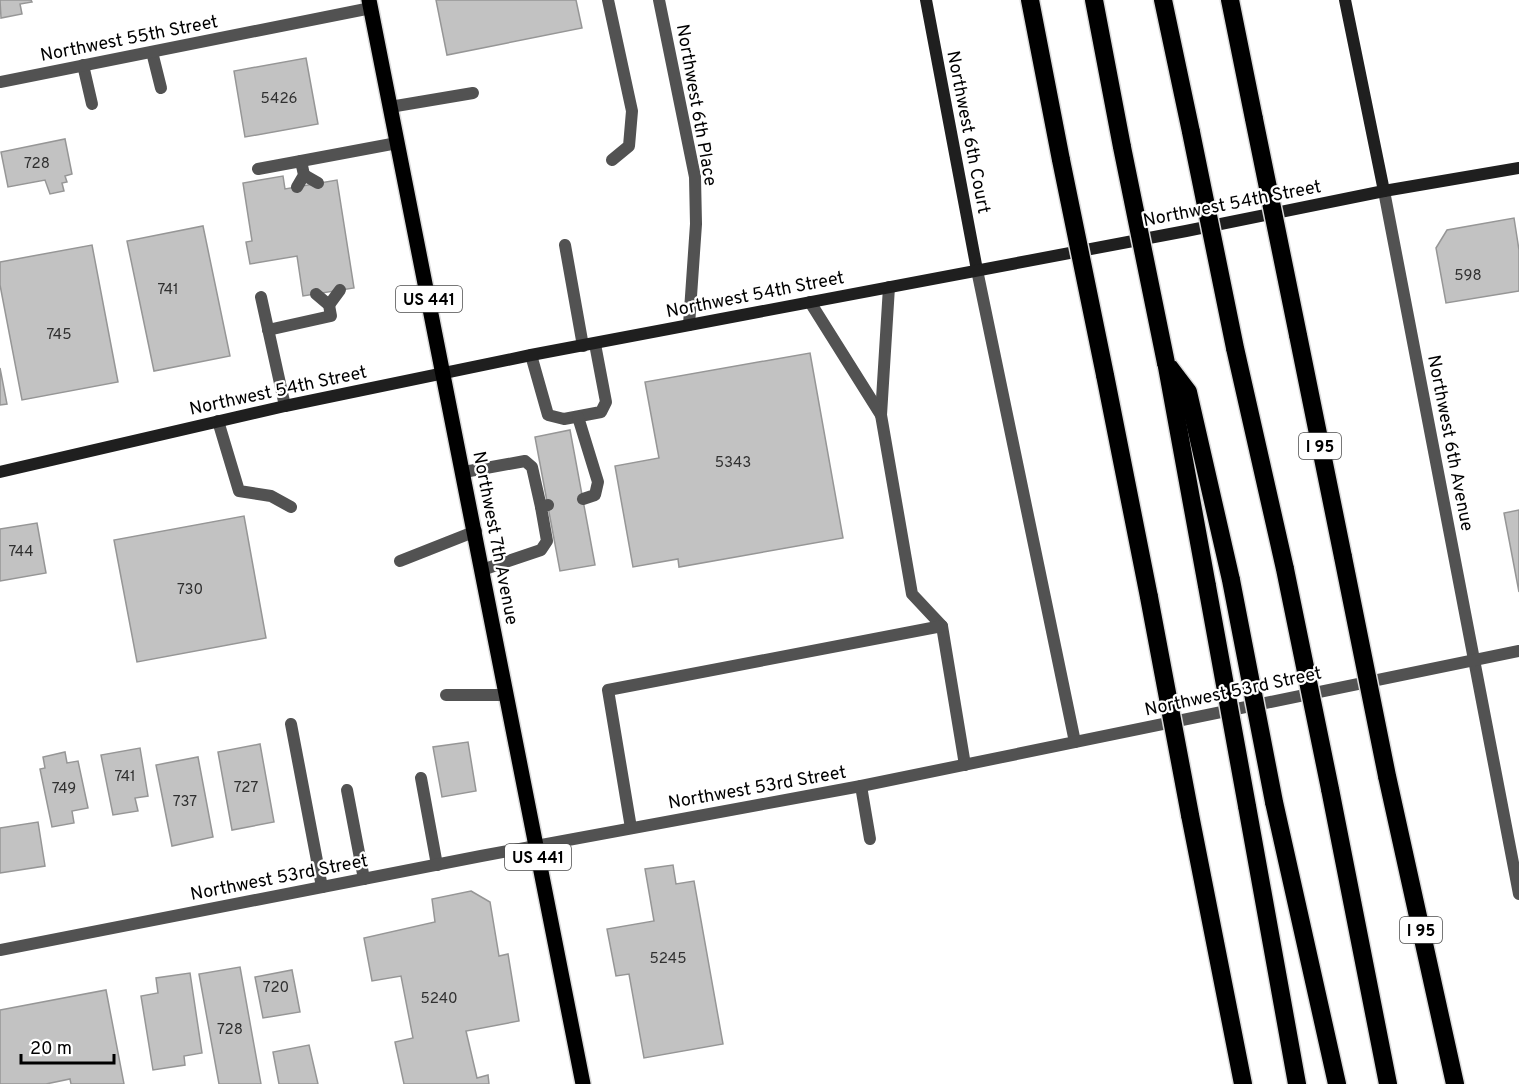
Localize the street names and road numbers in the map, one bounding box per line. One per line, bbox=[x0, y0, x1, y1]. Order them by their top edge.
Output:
street label: Northwest 55th Street bbox=[38, 11, 220, 68]
street label: Northwest 6th Place bbox=[670, 22, 721, 188]
street label: Northwest 6th Court bbox=[940, 49, 995, 216]
street label: Northwest 54th Street bbox=[1141, 176, 1323, 233]
street label: Northwest 54th Street bbox=[664, 267, 846, 324]
road number: US 441 bbox=[396, 286, 462, 312]
street label: Northwest 6th Avenue bbox=[1421, 353, 1478, 533]
street label: Northwest 54th Street bbox=[187, 361, 369, 422]
road number: I 95 bbox=[1299, 433, 1341, 459]
street label: Northwest 7th Avenue bbox=[466, 450, 523, 627]
street label: Northwest 53rd Street bbox=[1143, 662, 1324, 722]
street label: Northwest 53rd Street bbox=[666, 761, 848, 815]
road number: US 441 bbox=[505, 844, 571, 870]
street label: Northwest 53rd Street bbox=[189, 850, 370, 907]
road number: I 95 bbox=[1400, 917, 1442, 943]

